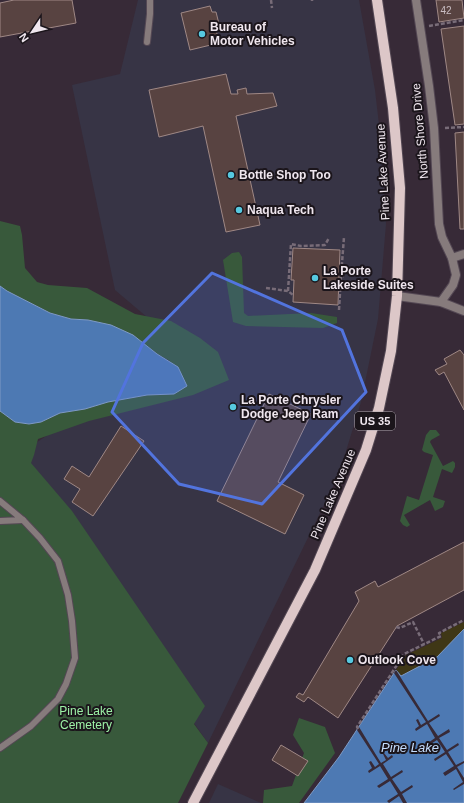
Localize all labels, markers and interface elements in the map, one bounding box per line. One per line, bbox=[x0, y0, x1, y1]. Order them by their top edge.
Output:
house number: 42 bbox=[440, 5, 452, 16]
north arrow bbox=[12, 12, 52, 52]
place label: Bureau of Motor Vehicles bbox=[210, 20, 295, 48]
marker: Bureau of Motor Vehicles bbox=[197, 29, 207, 39]
text: N bbox=[17, 31, 31, 44]
street label: North Shore Drive bbox=[409, 82, 431, 179]
street label: Pine Lake Avenue bbox=[373, 123, 393, 221]
place label: Bottle Shop Too bbox=[239, 168, 331, 182]
marker: Bottle Shop Too bbox=[226, 170, 236, 180]
place label: Naqua Tech bbox=[247, 203, 314, 217]
marker: Naqua Tech bbox=[234, 205, 244, 215]
place label: La Porte Lakeside Suites bbox=[323, 264, 414, 292]
marker: La Porte Lakeside Suites bbox=[310, 273, 320, 283]
place label: La Porte Chrysler Dodge Jeep Ram bbox=[241, 393, 341, 421]
marker: La Porte Chrysler Dodge Jeep Ram bbox=[228, 402, 238, 412]
road number: US 35 bbox=[355, 412, 395, 430]
street label: Pine Lake Avenue bbox=[308, 447, 358, 541]
place label: Outlook Cove bbox=[358, 653, 436, 667]
marker: Outlook Cove bbox=[345, 655, 355, 665]
park label: Pine Lake Cemetery bbox=[59, 704, 113, 732]
water label: Pine Lake bbox=[381, 740, 439, 755]

